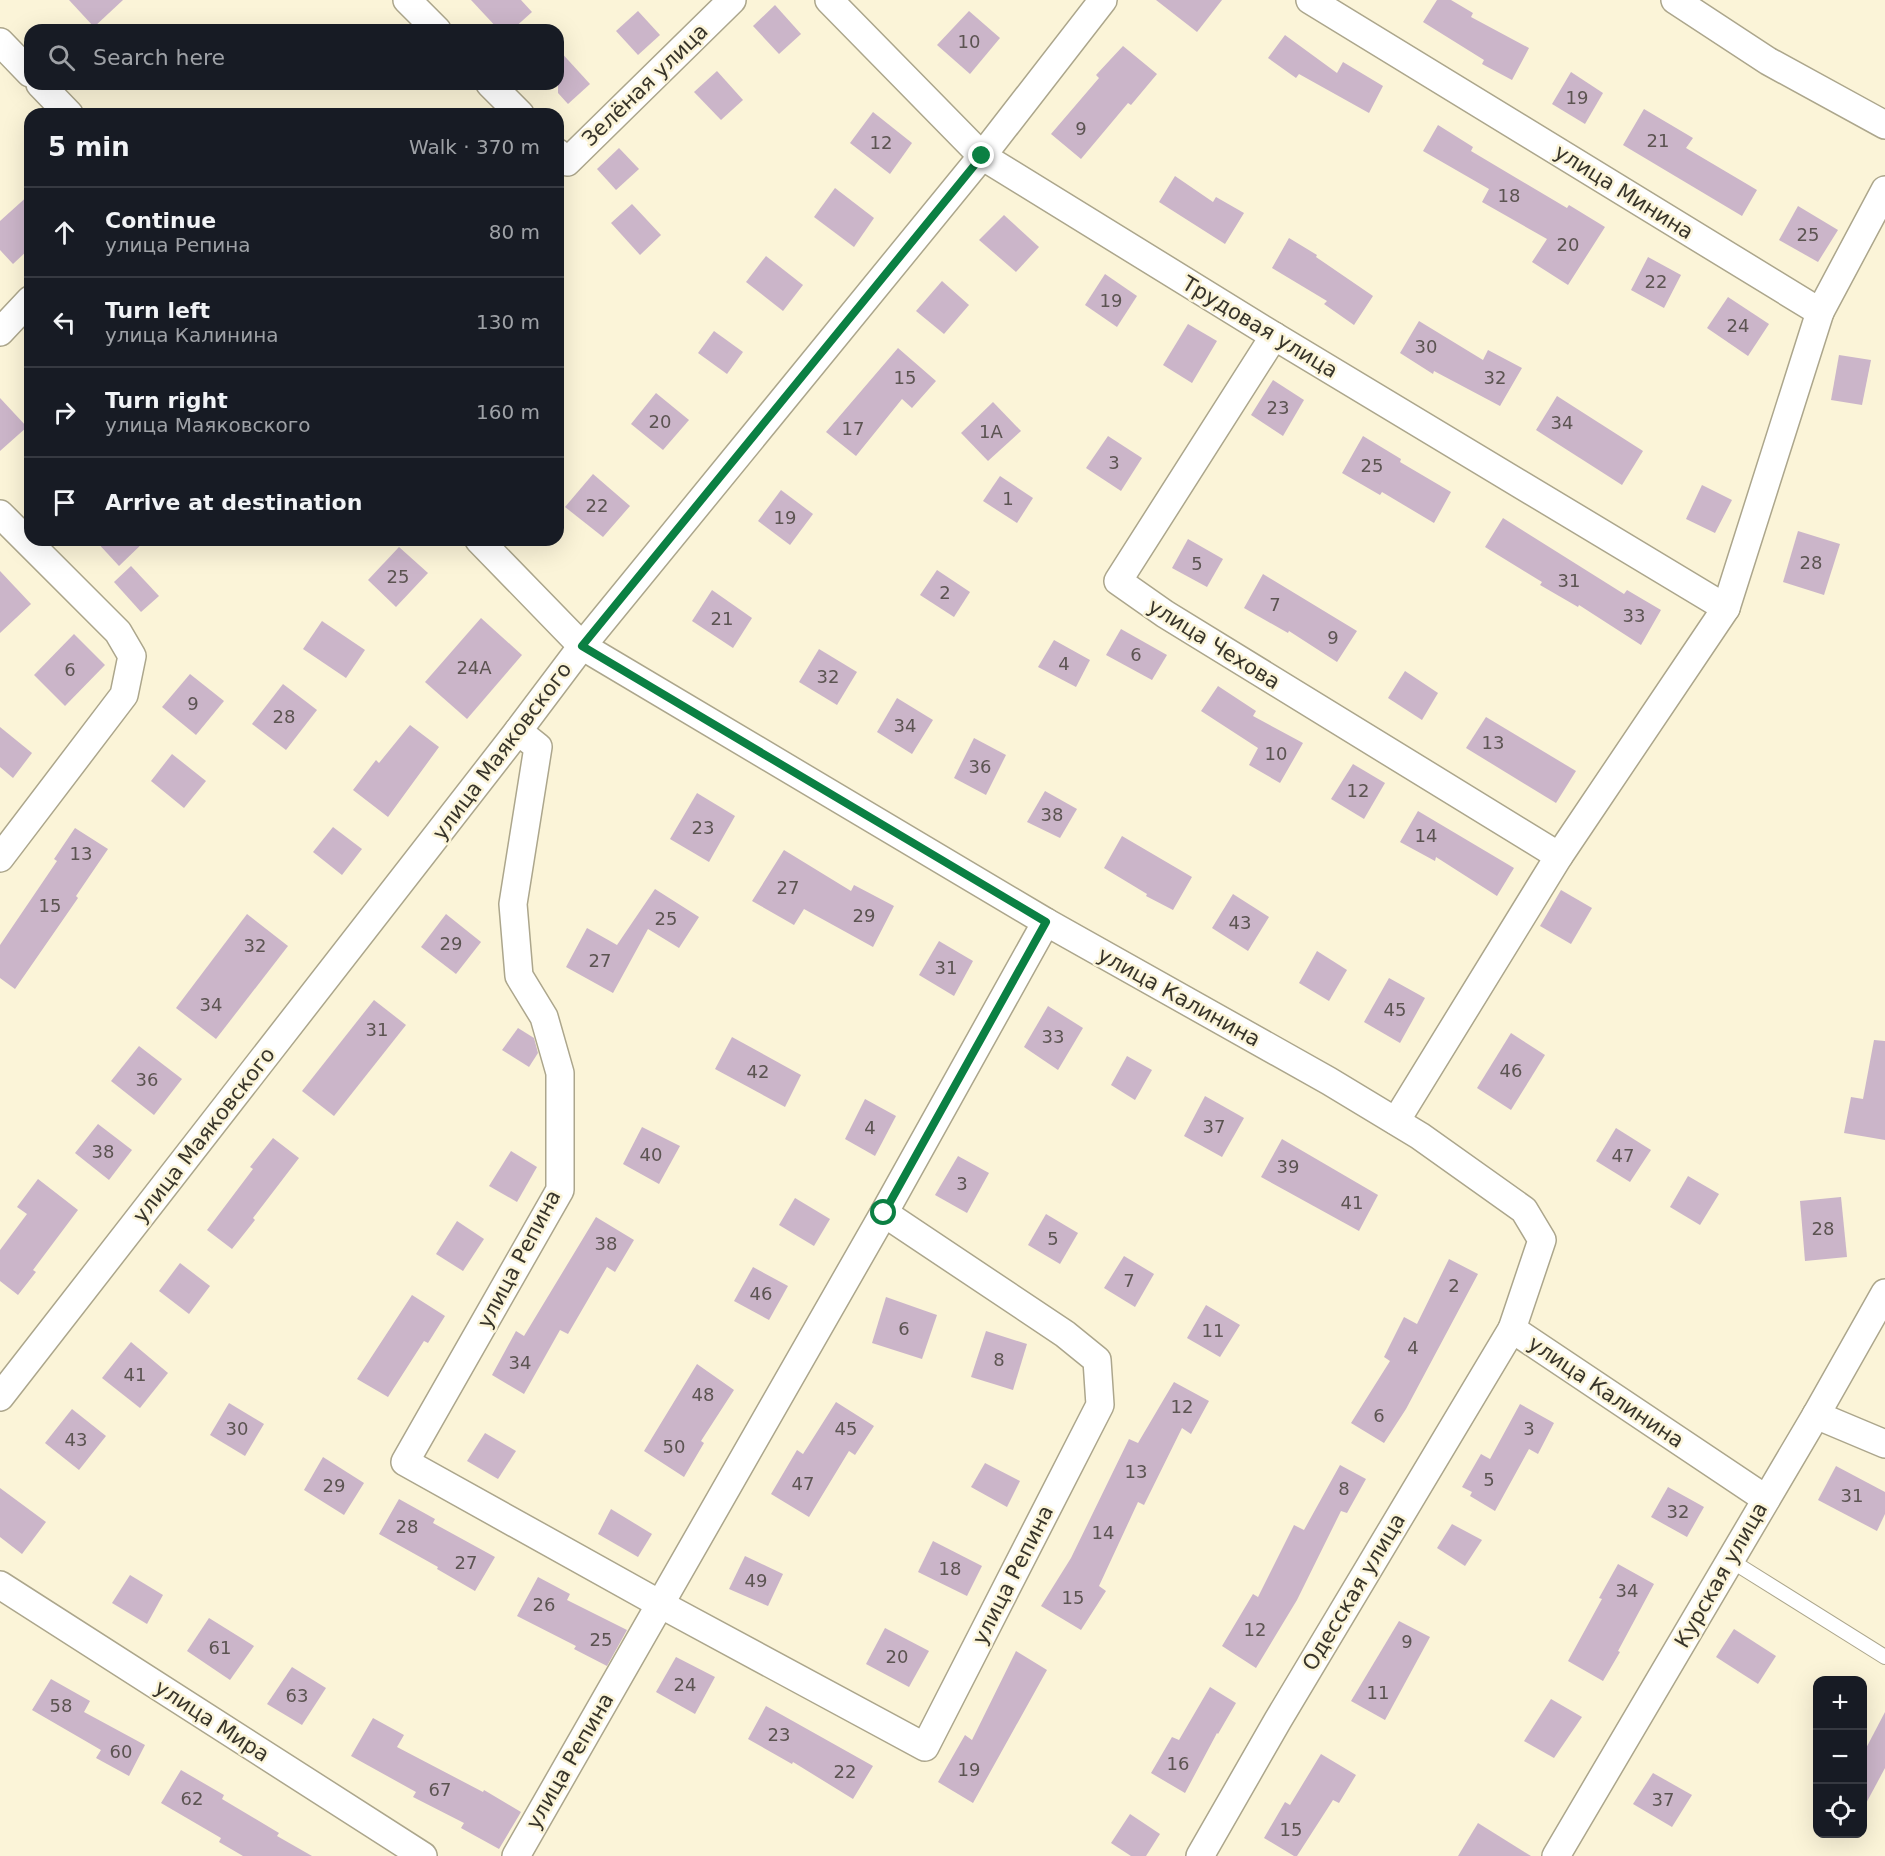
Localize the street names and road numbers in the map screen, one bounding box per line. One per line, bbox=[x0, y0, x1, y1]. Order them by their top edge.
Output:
street label: Зелёная улица bbox=[577, 19, 713, 151]
street label: улица Минина bbox=[1550, 140, 1698, 244]
street label: Трудовая улица bbox=[1177, 271, 1342, 383]
street label: улица Чехова bbox=[1144, 594, 1284, 694]
street label: улица Маяковского bbox=[427, 658, 577, 844]
street label: улица Калинина bbox=[1094, 942, 1264, 1052]
street label: улица Маяковского bbox=[128, 1043, 280, 1227]
street label: улица Репина bbox=[473, 1186, 565, 1332]
street label: улица Калинина bbox=[1524, 1331, 1688, 1453]
street label: Курская улица bbox=[1670, 1498, 1772, 1652]
street label: улица Репина bbox=[968, 1501, 1058, 1649]
street label: Одесская улица bbox=[1298, 1509, 1410, 1675]
street label: улица Мира bbox=[150, 1675, 274, 1767]
street label: улица Репина bbox=[521, 1689, 619, 1833]

